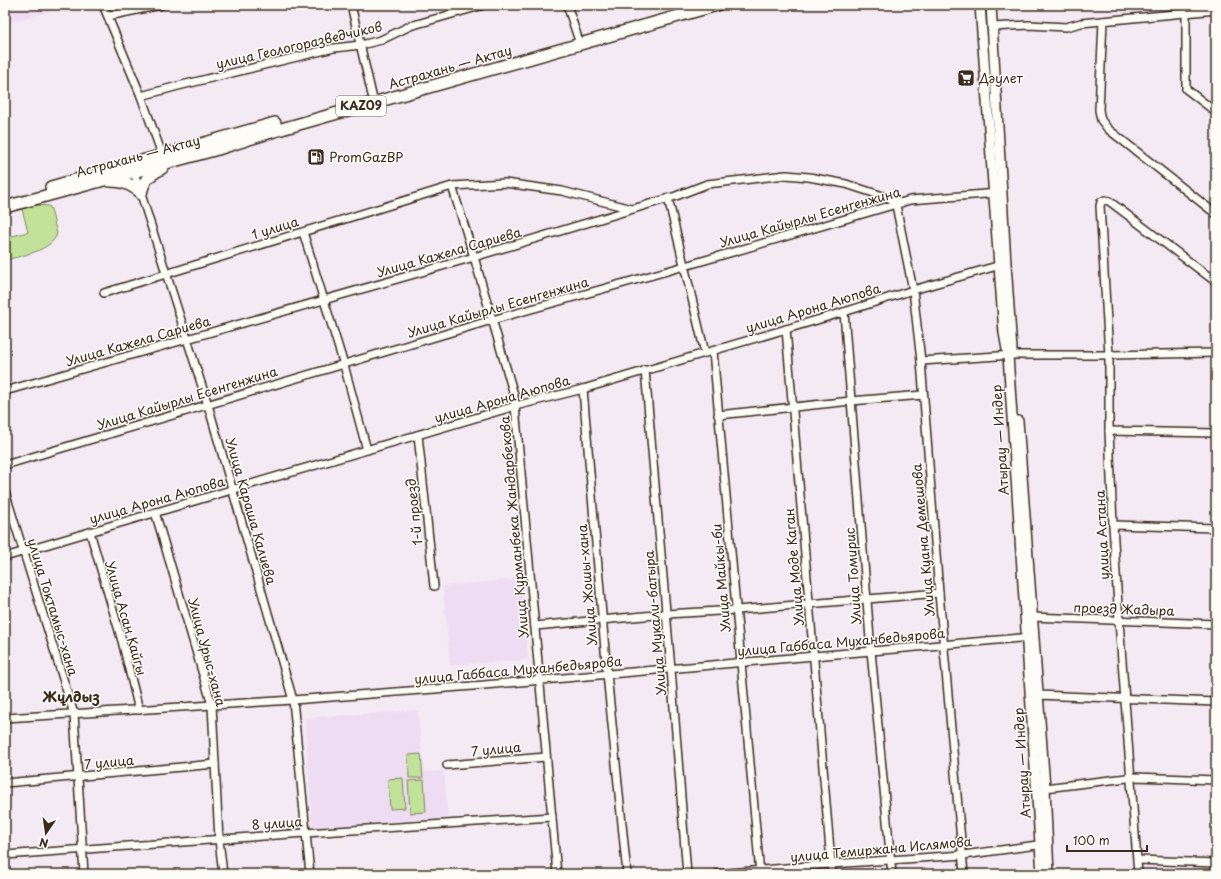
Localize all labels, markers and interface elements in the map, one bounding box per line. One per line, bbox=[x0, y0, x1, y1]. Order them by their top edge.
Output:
street label: улица Геологоразведчиков bbox=[214, 16, 384, 73]
street label: Астрахань — Актау bbox=[386, 40, 514, 93]
supermarket icon: Дәулет bbox=[956, 68, 976, 88]
place label: Дәулет bbox=[978, 68, 1024, 87]
road number: KAZ09 bbox=[336, 96, 386, 116]
street label: Астрахань — Актау bbox=[74, 130, 202, 181]
fuel station icon: PromGazBP bbox=[306, 147, 326, 167]
place label: PromGazBP bbox=[329, 147, 403, 166]
street label: Улица Кайырлы Есенгенжина bbox=[717, 181, 903, 252]
street label: 1 улица bbox=[249, 211, 302, 244]
street label: Улица Кажела Сариева bbox=[374, 222, 524, 281]
street label: Улица Кайырлы Есенгенжина bbox=[405, 271, 591, 342]
street label: улица Арона Аюпова bbox=[743, 278, 884, 337]
street label: Улица Кажела Сариева bbox=[63, 311, 213, 370]
street label: Улица Кайырлы Есенгенжина bbox=[94, 361, 280, 434]
street label: улица Арона Аюпова bbox=[432, 370, 573, 427]
street label: Атырау — Индер bbox=[986, 384, 1013, 496]
street label: Улица Курманбека Жандарбекова bbox=[494, 414, 533, 639]
street label: Улица Караша Калиева bbox=[221, 435, 282, 587]
street label: Улица Куана Демешова bbox=[906, 462, 939, 617]
street label: улица Арона Аюпова bbox=[87, 471, 228, 528]
street label: 1-й проезд bbox=[401, 478, 426, 547]
street label: улица Астана bbox=[1090, 489, 1113, 580]
street label: Улица Моде Каган bbox=[779, 508, 808, 627]
street label: Улица Жошы-хана bbox=[572, 523, 601, 647]
street label: Улица Майкы-би bbox=[706, 523, 735, 633]
street label: Улица Томирис bbox=[840, 527, 865, 625]
street label: улица Токтамыс-хана bbox=[23, 536, 84, 679]
street label: Улица Мукали-батыра bbox=[639, 549, 670, 696]
street label: Улица Асан Кайгы bbox=[101, 558, 152, 677]
street label: Улица Урыс-хана bbox=[184, 595, 231, 709]
street label: проезд Жадыра bbox=[1073, 597, 1176, 620]
street label: улица Габбаса Муханбедьярова bbox=[736, 623, 946, 660]
street label: улица Габбаса Муханбедьярова bbox=[413, 651, 623, 688]
district label: Жұлдыз bbox=[42, 686, 100, 707]
street label: Атырау — Индер bbox=[1008, 707, 1035, 819]
street label: 7 улица bbox=[470, 737, 523, 760]
street label: 7 улица bbox=[83, 750, 136, 773]
street label: 8 улица bbox=[251, 811, 304, 834]
north arrow bbox=[26, 813, 66, 853]
scale bar bbox=[1067, 827, 1147, 853]
street label: улица Темиржана Ислямова bbox=[789, 831, 973, 866]
text: 100 m bbox=[1073, 831, 1110, 849]
text: N bbox=[37, 834, 50, 852]

